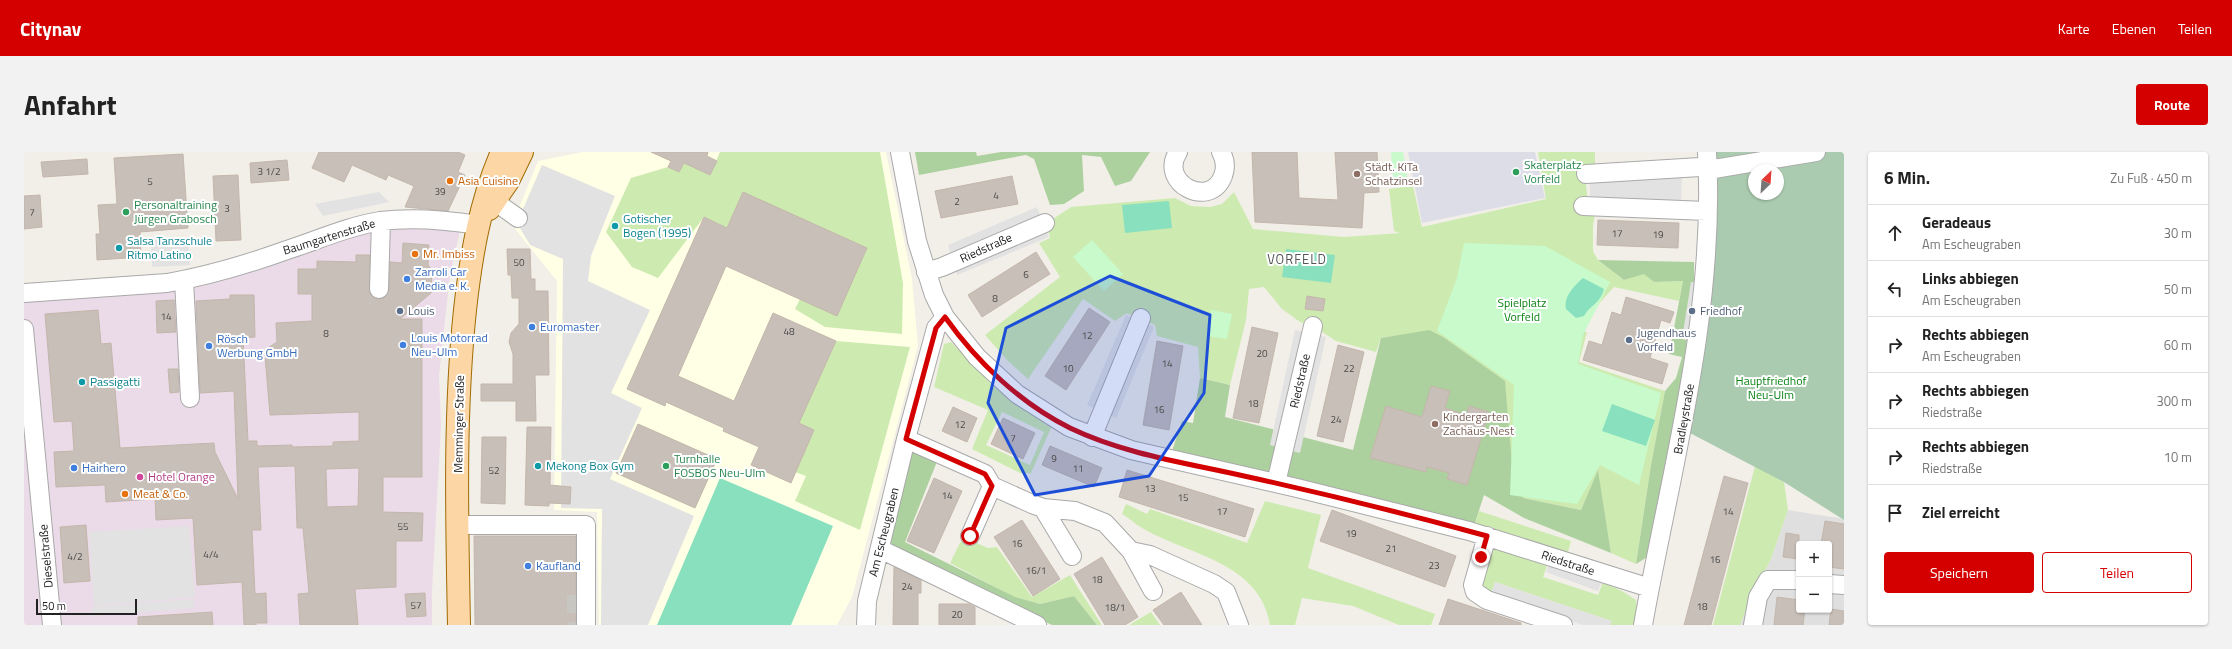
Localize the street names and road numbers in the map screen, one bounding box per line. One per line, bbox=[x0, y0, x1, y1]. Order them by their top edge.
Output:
street label: Baumgartenstraße bbox=[280, 213, 377, 260]
street label: Riedstraße bbox=[957, 228, 1015, 267]
street label: Riedstraße bbox=[1284, 352, 1315, 410]
street label: Memminger Straße bbox=[448, 375, 469, 473]
street label: Bradleystraße bbox=[1668, 382, 1699, 456]
street label: Am Escheugraben bbox=[863, 485, 904, 578]
street label: Dieselstraße bbox=[33, 523, 58, 589]
street label: Riedstraße bbox=[1539, 545, 1597, 580]

